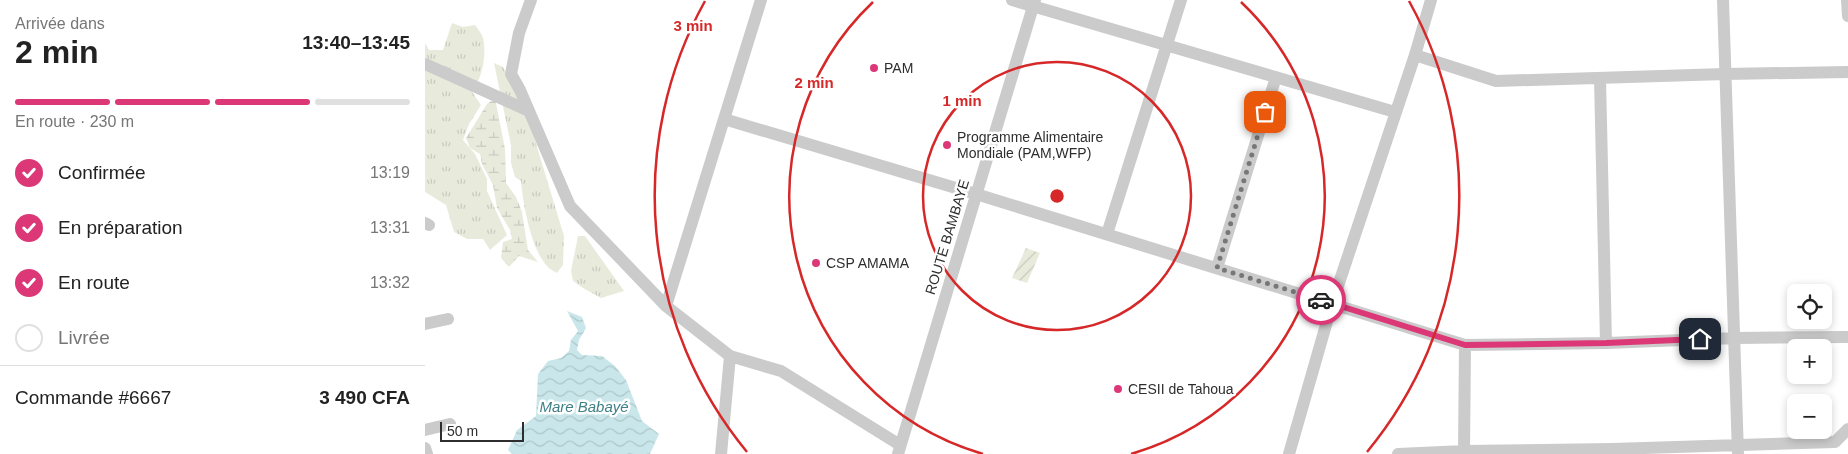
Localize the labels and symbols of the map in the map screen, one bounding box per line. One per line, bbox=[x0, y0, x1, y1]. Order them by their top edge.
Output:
text: 3 min bbox=[673, 17, 713, 34]
place label: PAM bbox=[884, 60, 913, 76]
marker: PAM bbox=[868, 62, 880, 74]
text: 2 min bbox=[794, 74, 834, 91]
pin bbox=[1244, 91, 1286, 133]
text: 1 min bbox=[942, 92, 982, 109]
place label: Programme Alimentaire Mondiale (PAM,WFP) bbox=[957, 129, 1103, 161]
marker: Programme Alimentaire Mondiale (PAM,WFP) bbox=[941, 139, 953, 151]
street label: ROUTE BAMBAYE bbox=[922, 177, 972, 297]
centre of rings bbox=[1048, 187, 1066, 205]
place label: CSP AMAMA bbox=[826, 255, 910, 271]
marker: CSP AMAMA bbox=[810, 257, 822, 269]
courier bbox=[1296, 275, 1346, 325]
pin bbox=[1679, 318, 1721, 360]
place label: CESII de Tahoua bbox=[1128, 381, 1234, 397]
marker: CESII de Tahoua bbox=[1112, 383, 1124, 395]
water label: Mare Babayé bbox=[539, 398, 629, 415]
scale bar bbox=[440, 419, 524, 442]

